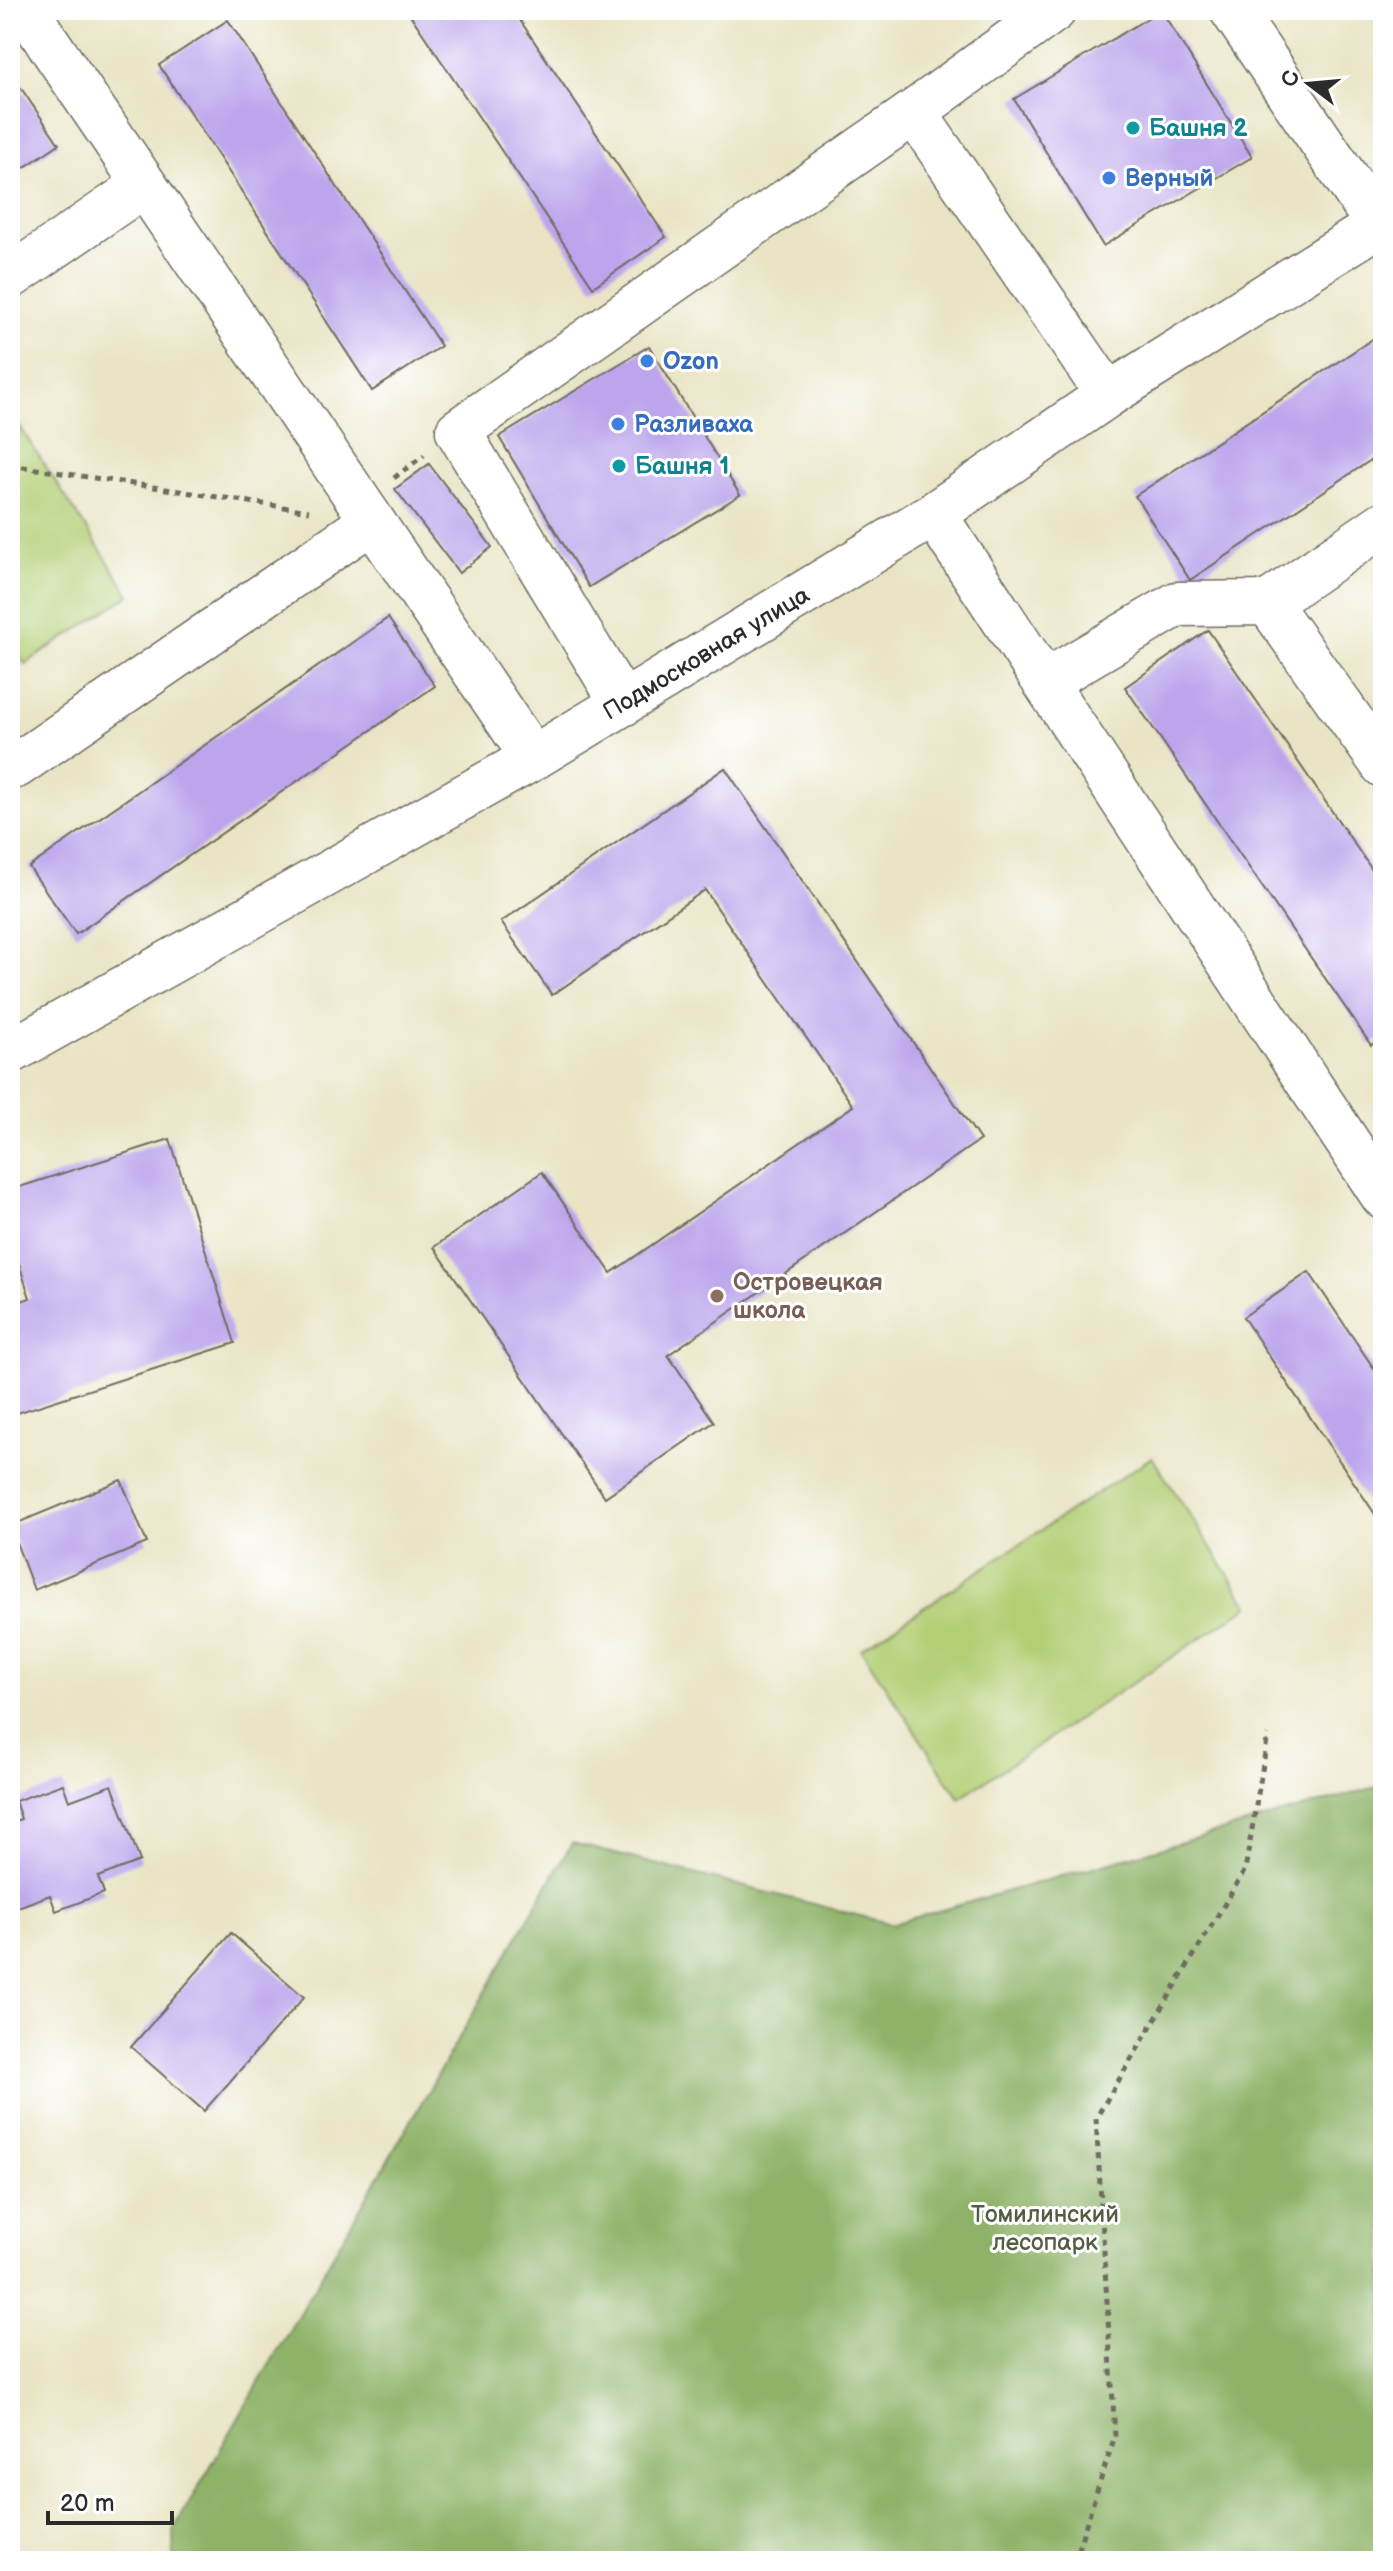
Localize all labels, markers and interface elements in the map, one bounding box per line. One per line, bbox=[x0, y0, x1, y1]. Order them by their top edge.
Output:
north arrow bbox=[1269, 44, 1349, 124]
text: С bbox=[1276, 68, 1306, 90]
place label: Башня 2 bbox=[1149, 114, 1248, 143]
marker: Башня 2 bbox=[1124, 119, 1142, 137]
place label: Верный bbox=[1125, 164, 1213, 193]
marker: Верный bbox=[1100, 169, 1118, 187]
place label: Ozon bbox=[663, 347, 719, 376]
marker: Ozon bbox=[638, 352, 656, 370]
place label: Разливаха bbox=[634, 410, 754, 439]
marker: Разливаха bbox=[609, 415, 627, 433]
place label: Башня 1 bbox=[635, 452, 729, 481]
marker: Башня 1 bbox=[610, 457, 628, 475]
street label: Подмосковная улица bbox=[598, 580, 815, 727]
place label: Островецкая школа bbox=[733, 1268, 883, 1325]
marker: Островецкая школа bbox=[708, 1287, 726, 1305]
park label: Томилинский лесопарк bbox=[971, 2200, 1119, 2257]
scale bar bbox=[48, 2475, 172, 2525]
text: 20 m bbox=[60, 2489, 115, 2518]

